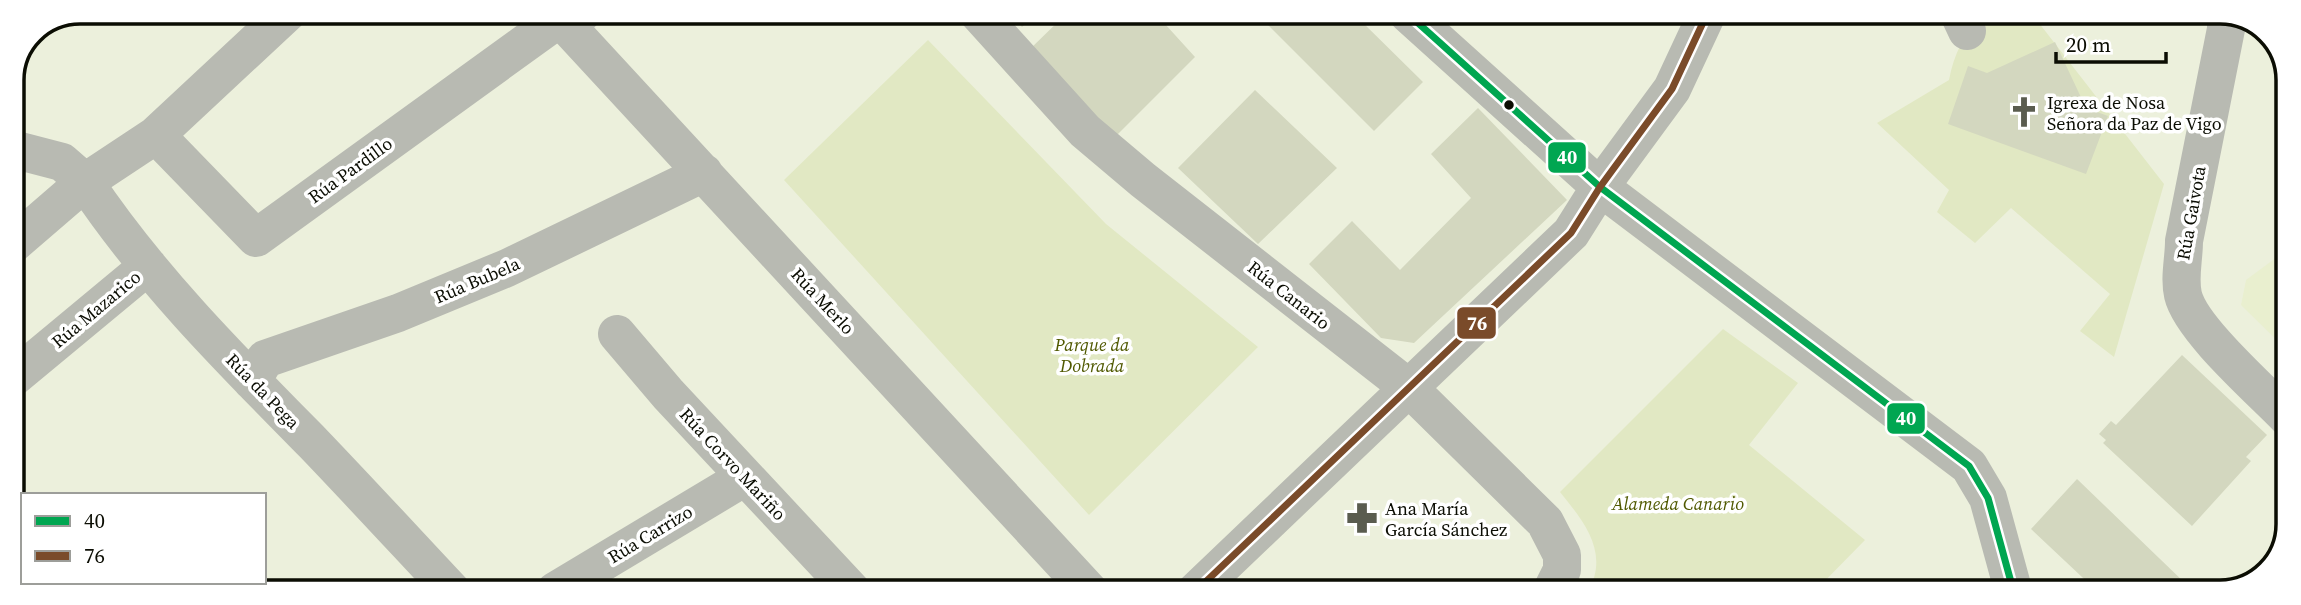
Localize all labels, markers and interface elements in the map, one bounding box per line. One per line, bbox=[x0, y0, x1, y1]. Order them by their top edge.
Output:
scale bar bbox=[2056, 21, 2166, 65]
text: 20 m bbox=[2066, 30, 2111, 59]
place label: Igrexa de Nosa Señora da Paz de Vigo bbox=[2047, 90, 2222, 136]
church icon: Igrexa de Nosa Señora da Paz de Vigo bbox=[2007, 95, 2041, 129]
unlabelled marker bbox=[1502, 98, 1516, 112]
street label: Rúa Pardillo bbox=[303, 131, 397, 209]
line badge: 40 bbox=[1547, 141, 1587, 174]
text: 40 bbox=[1557, 144, 1577, 170]
street label: Rúa Gaivota bbox=[2170, 163, 2212, 262]
street label: Rúa Bubela bbox=[430, 250, 524, 309]
street label: Rúa Canario bbox=[1242, 255, 1336, 335]
street label: Rúa Merlo bbox=[786, 262, 861, 340]
street label: Rúa Mazarico bbox=[46, 264, 146, 354]
line badge: 76 bbox=[1456, 306, 1497, 340]
text: 76 bbox=[1467, 310, 1487, 336]
park label: Parque da Dobrada bbox=[1054, 332, 1130, 378]
street label: Rúa da Pega bbox=[221, 348, 306, 435]
street label: Rúa Corvo Mariño bbox=[674, 402, 792, 526]
line badge: 40 bbox=[1886, 402, 1926, 435]
text: 40 bbox=[1896, 405, 1916, 431]
park label: Alameda Canario bbox=[1611, 491, 1744, 516]
legend bbox=[21, 493, 266, 584]
place label: Ana María García Sánchez bbox=[1385, 496, 1507, 542]
street label: Rúa Carrizo bbox=[603, 499, 697, 569]
pharmacy icon: Ana María García Sánchez bbox=[1345, 501, 1379, 535]
text: 40 bbox=[84, 506, 105, 535]
text: 76 bbox=[84, 541, 105, 570]

